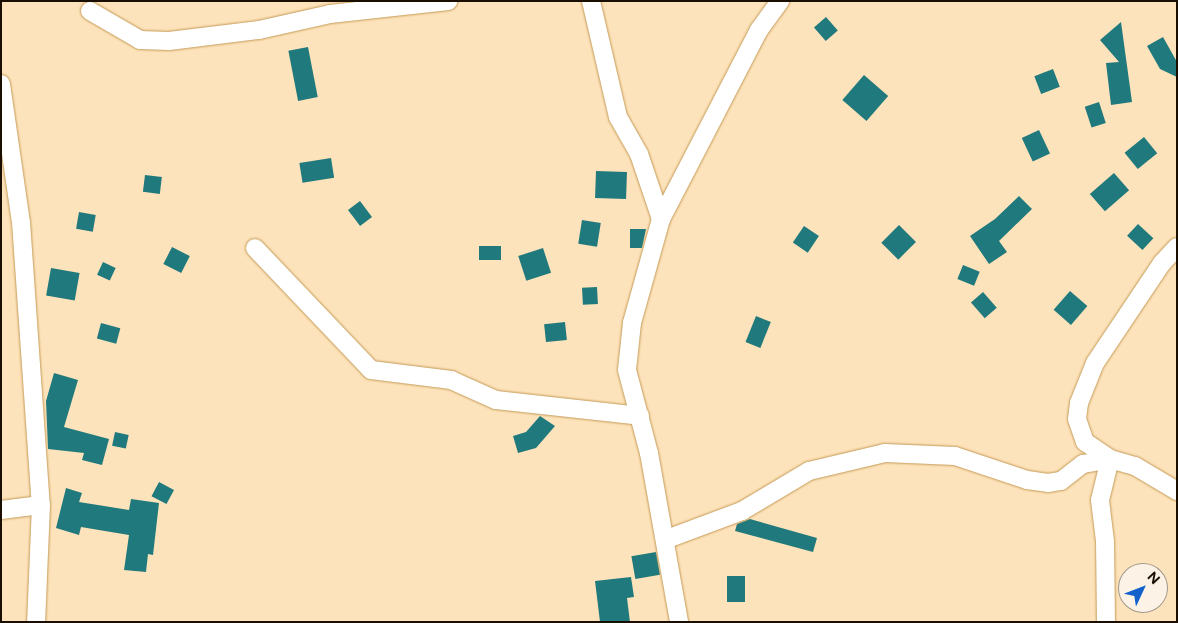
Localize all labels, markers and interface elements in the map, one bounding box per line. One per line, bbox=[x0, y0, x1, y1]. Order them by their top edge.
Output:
north arrow bbox=[1118, 563, 1168, 613]
text: N bbox=[1144, 568, 1164, 588]

